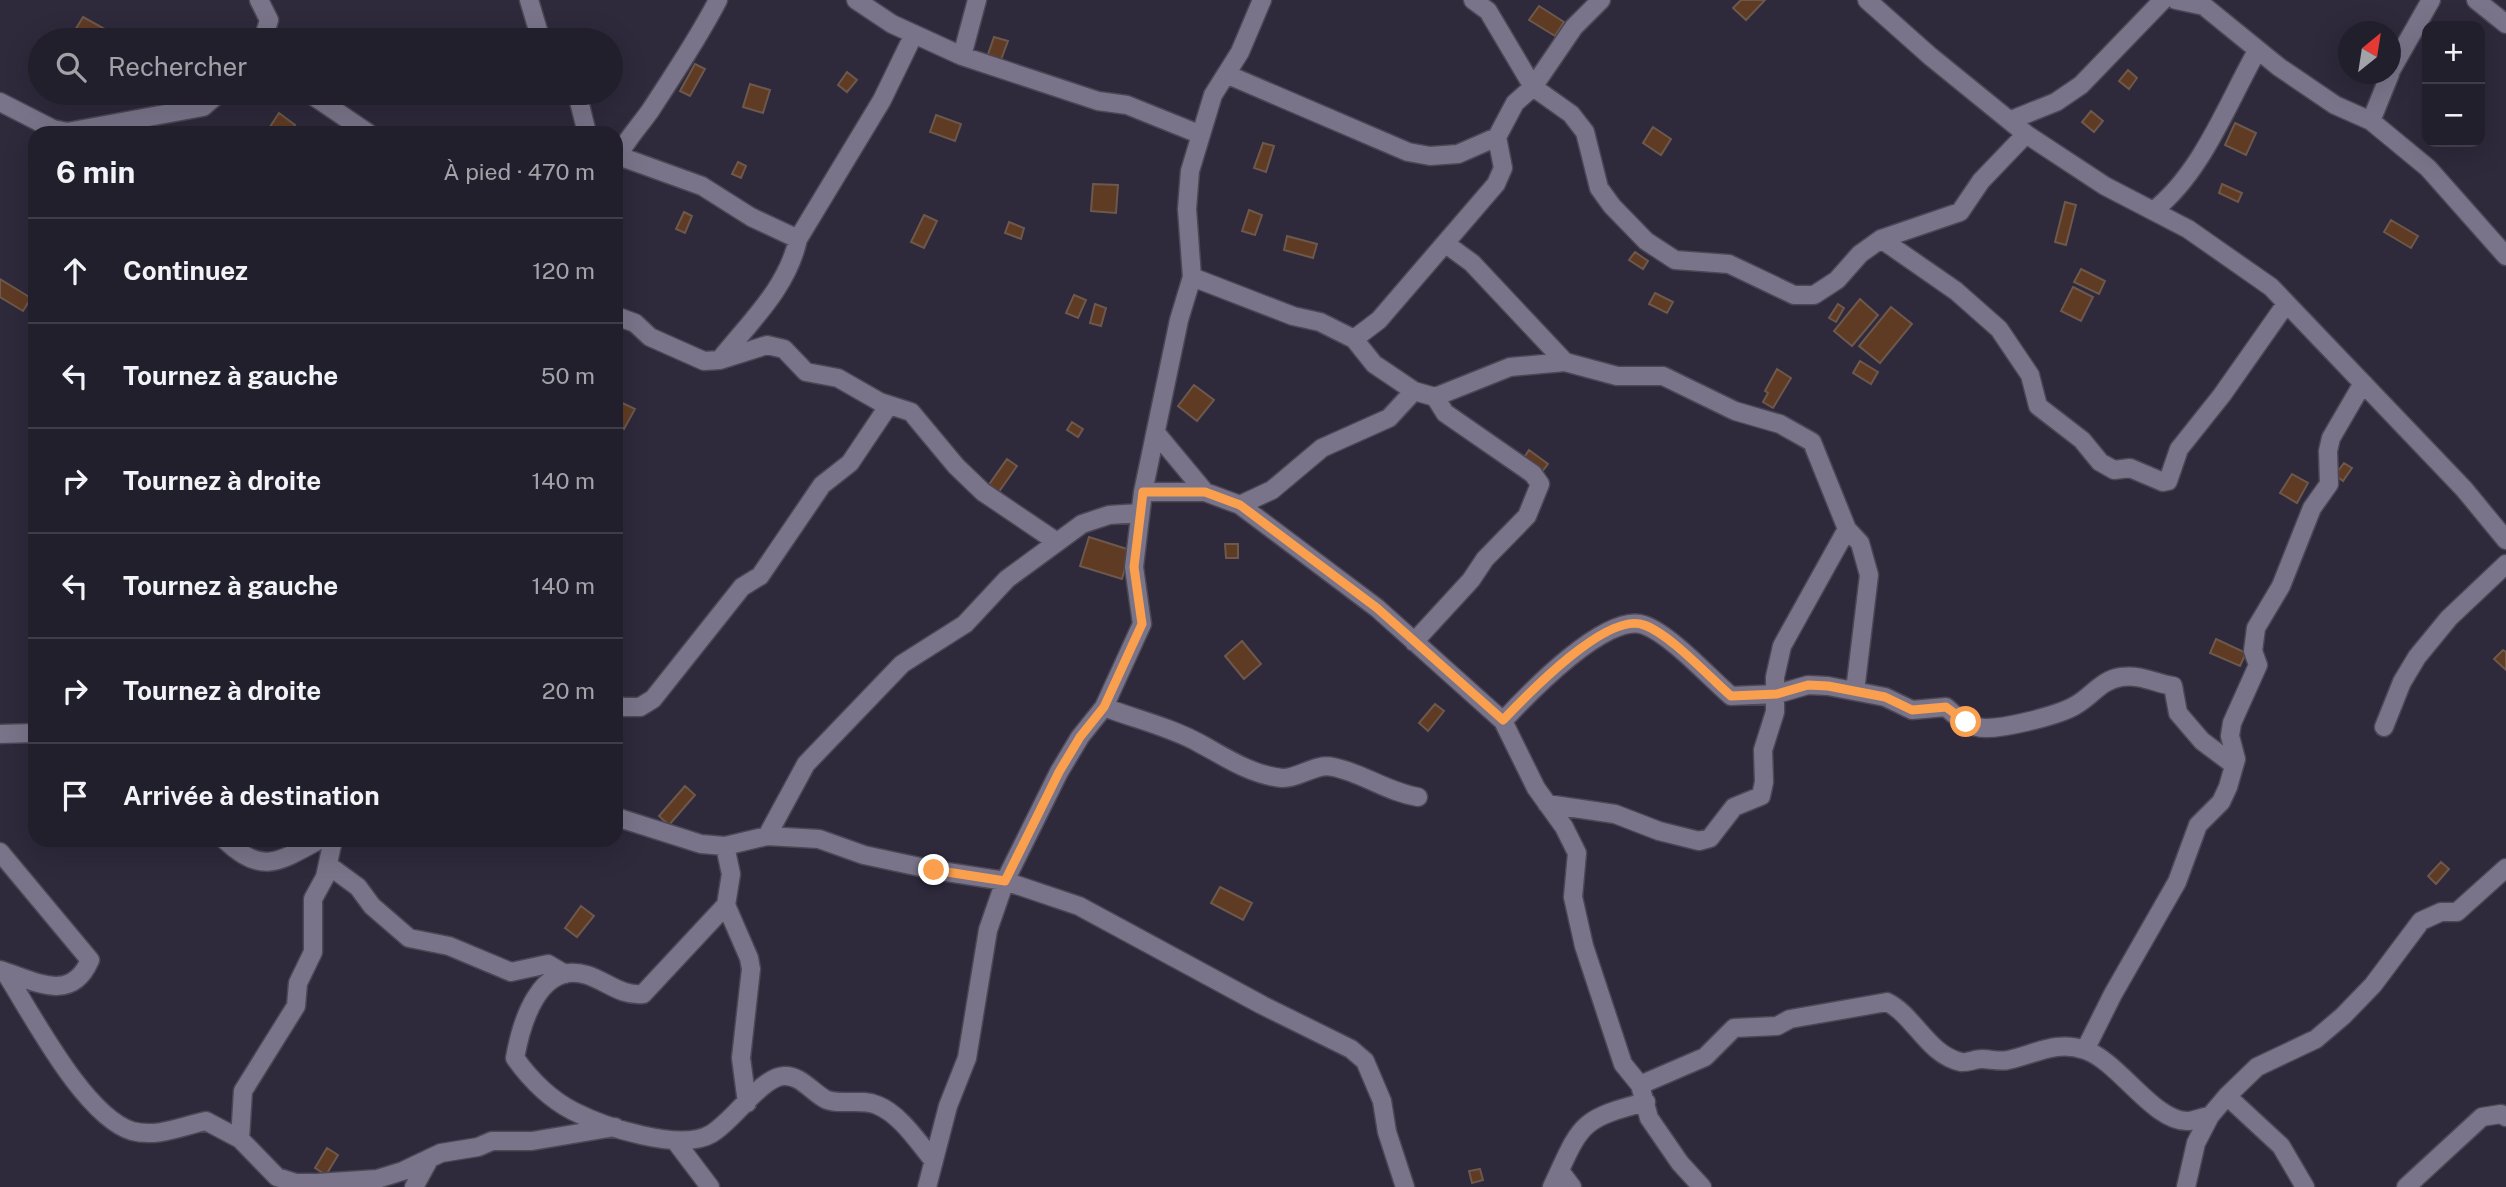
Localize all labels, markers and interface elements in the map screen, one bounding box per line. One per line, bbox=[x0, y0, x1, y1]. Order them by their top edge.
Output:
north arrow bbox=[2338, 21, 2401, 84]
map controls bbox=[2422, 21, 2485, 147]
button: + bbox=[2422, 21, 2485, 84]
search box bbox=[28, 28, 623, 105]
icon: search bbox=[52, 48, 90, 86]
text: Rechercher bbox=[108, 51, 247, 82]
button: − bbox=[2422, 84, 2485, 147]
text: 6 min bbox=[56, 154, 135, 190]
text: À pied · 470 m bbox=[443, 158, 595, 185]
icon: ahead bbox=[56, 252, 94, 290]
text: Continuez bbox=[123, 255, 248, 286]
text: 120 m bbox=[532, 257, 595, 284]
icon: left bbox=[56, 357, 94, 395]
text: Tournez à gauche bbox=[123, 360, 338, 391]
text: 50 m bbox=[541, 362, 595, 389]
icon: right bbox=[56, 462, 94, 500]
text: Tournez à droite bbox=[123, 465, 321, 496]
text: 140 m bbox=[532, 467, 595, 494]
icon: left bbox=[56, 567, 94, 605]
text: Tournez à gauche bbox=[123, 570, 338, 601]
text: 140 m bbox=[532, 572, 595, 599]
icon: right bbox=[56, 672, 94, 710]
text: Tournez à droite bbox=[123, 675, 321, 706]
text: 20 m bbox=[542, 677, 595, 704]
route start bbox=[1950, 706, 1981, 737]
icon: arrive bbox=[56, 777, 94, 815]
text: Arrivée à destination bbox=[123, 780, 380, 811]
route end bbox=[918, 854, 949, 885]

